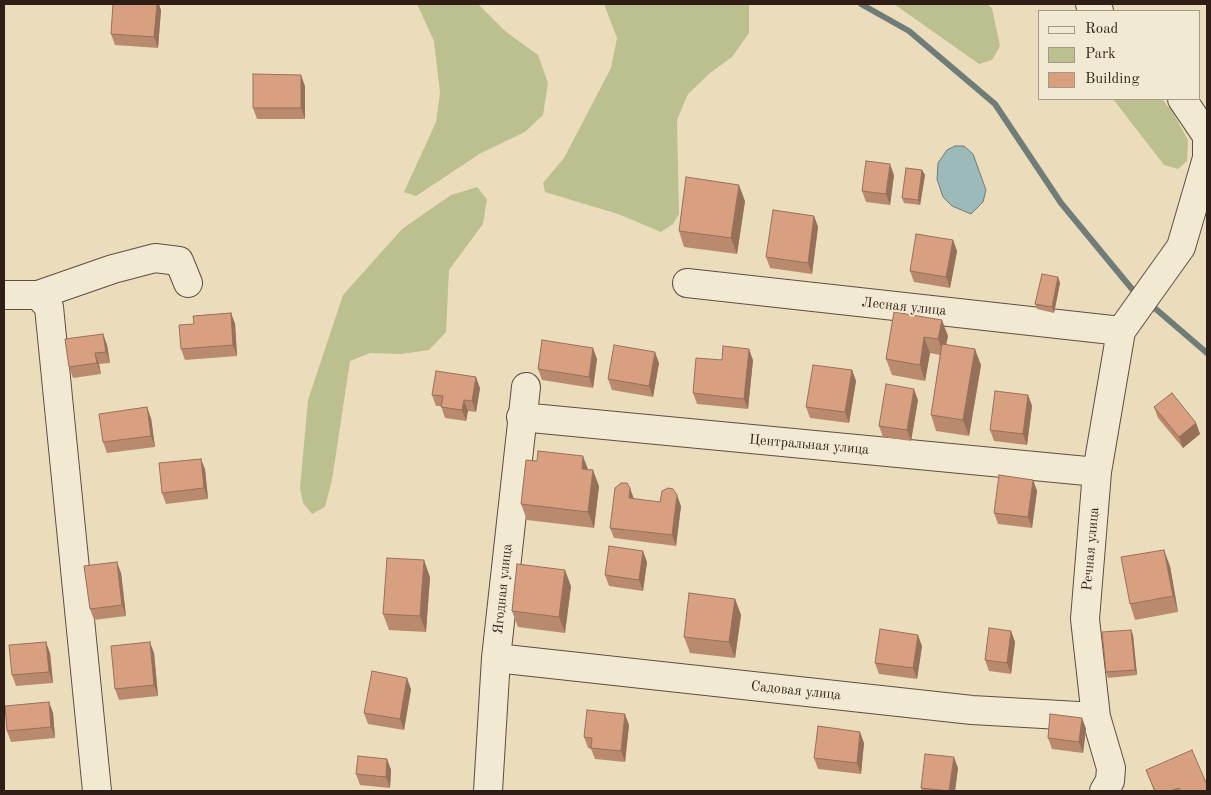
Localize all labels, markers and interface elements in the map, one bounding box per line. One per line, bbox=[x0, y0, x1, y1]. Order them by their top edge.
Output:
legend bbox=[1038, 10, 1201, 100]
text: Road bbox=[1085, 22, 1118, 37]
text: Park bbox=[1085, 47, 1116, 62]
text: Building bbox=[1085, 72, 1140, 87]
street label: Лесная улица bbox=[861, 294, 947, 320]
street label: Центральная улица bbox=[748, 431, 870, 459]
street label: Речная улица bbox=[1079, 507, 1103, 591]
street label: Ягодная улица bbox=[490, 543, 516, 635]
street label: Садовая улица bbox=[750, 678, 842, 704]

